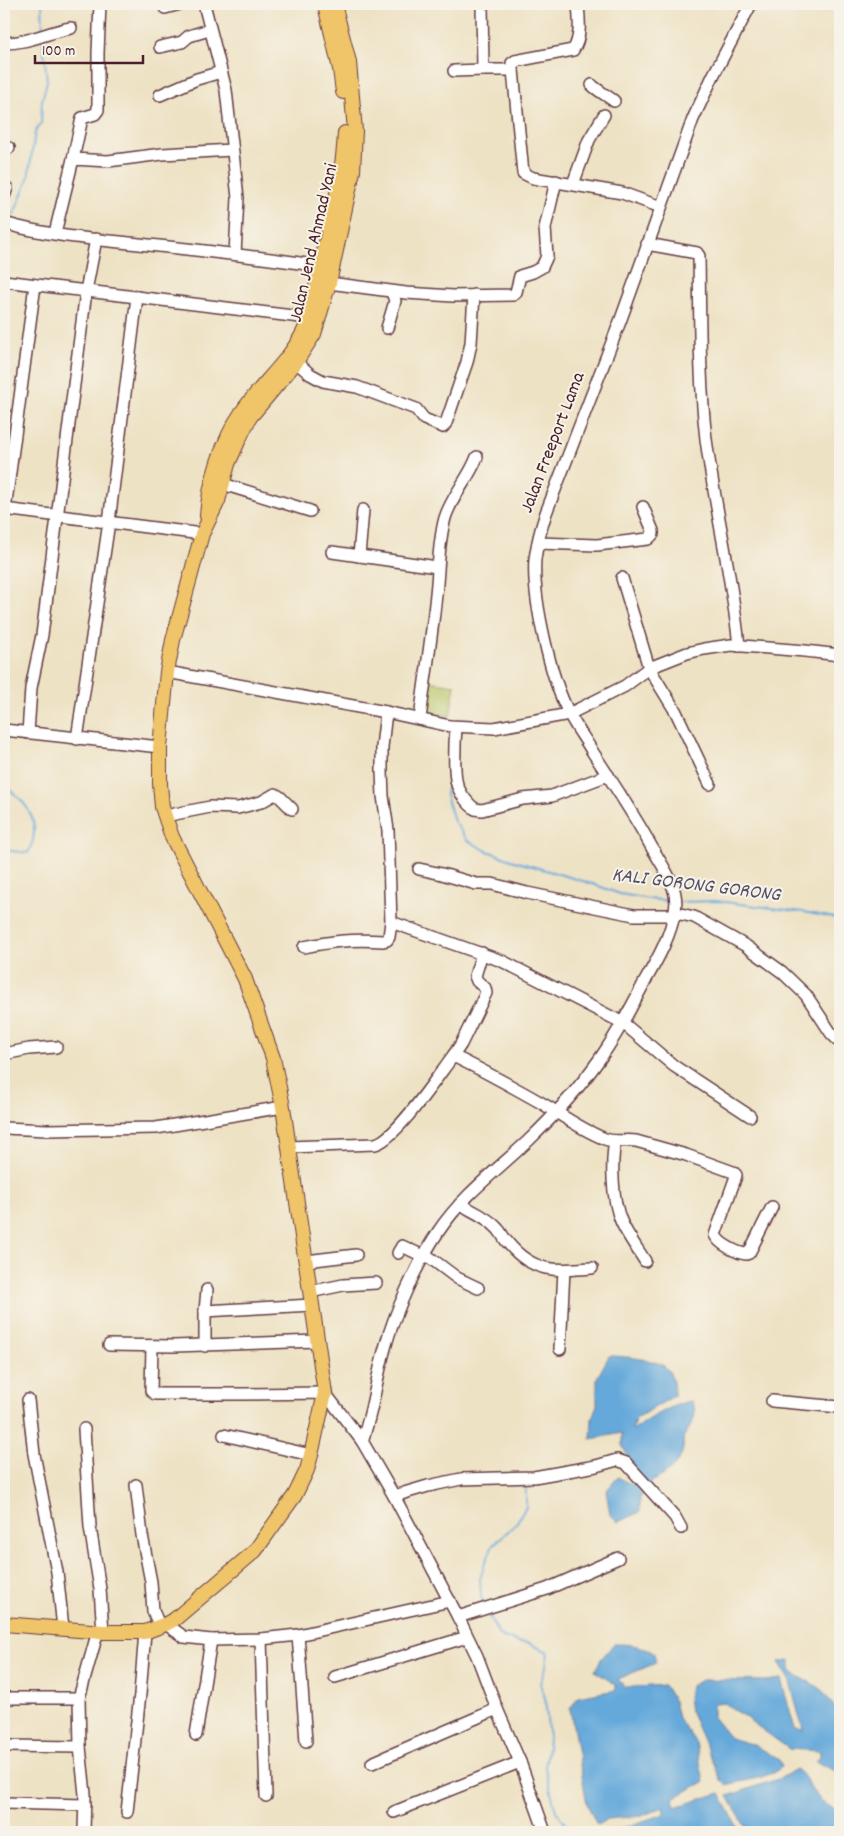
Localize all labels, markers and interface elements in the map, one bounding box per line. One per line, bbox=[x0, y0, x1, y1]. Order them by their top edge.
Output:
scale bar bbox=[35, 32, 142, 64]
text: 100 m bbox=[42, 41, 75, 63]
street label: Jalan Jend Ahmad Yani bbox=[284, 160, 347, 325]
street label: Jalan Freeport Lama bbox=[515, 368, 594, 517]
water label: KALI GORONG GORONG bbox=[610, 862, 784, 910]

